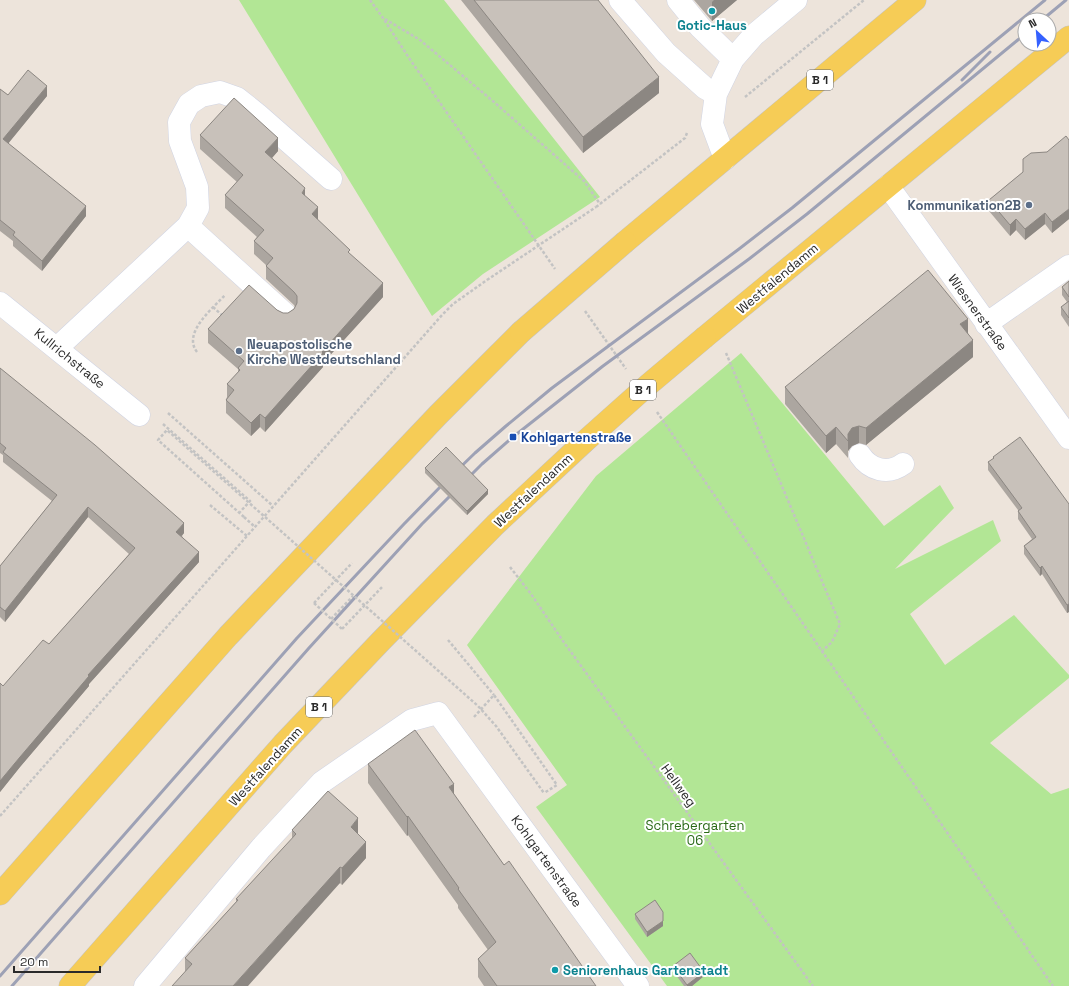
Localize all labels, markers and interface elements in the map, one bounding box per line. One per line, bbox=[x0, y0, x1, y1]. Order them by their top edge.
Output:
marker: Gotic-Haus bbox=[707, 6, 717, 16]
north arrow bbox=[1017, 12, 1057, 52]
text: N bbox=[1026, 15, 1039, 31]
place label: Gotic-Haus bbox=[677, 17, 747, 34]
road number: B 1 bbox=[807, 70, 833, 90]
place label: Kommunikation2B bbox=[908, 197, 1021, 214]
marker: Kommunikation2B bbox=[1024, 200, 1034, 210]
street label: Westfalendamm bbox=[733, 239, 822, 317]
street label: Wiesnerstraße bbox=[944, 271, 1011, 354]
street label: Kullrichstraße bbox=[31, 325, 109, 392]
place label: Neuapostolische Kirche Westdeutschland bbox=[247, 336, 401, 368]
marker: Neuapostolische Kirche Westdeutschland bbox=[234, 346, 244, 356]
road number: B 1 bbox=[630, 380, 656, 400]
place label: Kohlgartenstraße bbox=[521, 429, 632, 446]
marker: Kohlgartenstraße bbox=[508, 432, 518, 442]
street label: Westfalendamm bbox=[490, 450, 576, 531]
road number: B 1 bbox=[306, 697, 332, 717]
street label: Westfalendamm bbox=[225, 723, 306, 810]
street label: Hellweg bbox=[657, 761, 700, 810]
street label: Kohlgartenstraße bbox=[507, 812, 586, 911]
park label: Schrebergarten 06 bbox=[646, 817, 744, 849]
scale bar bbox=[14, 948, 100, 974]
text: 20 m bbox=[20, 954, 48, 970]
place label: Seniorenhaus Gartenstadt bbox=[563, 962, 728, 979]
marker: Seniorenhaus Gartenstadt bbox=[550, 965, 560, 975]

